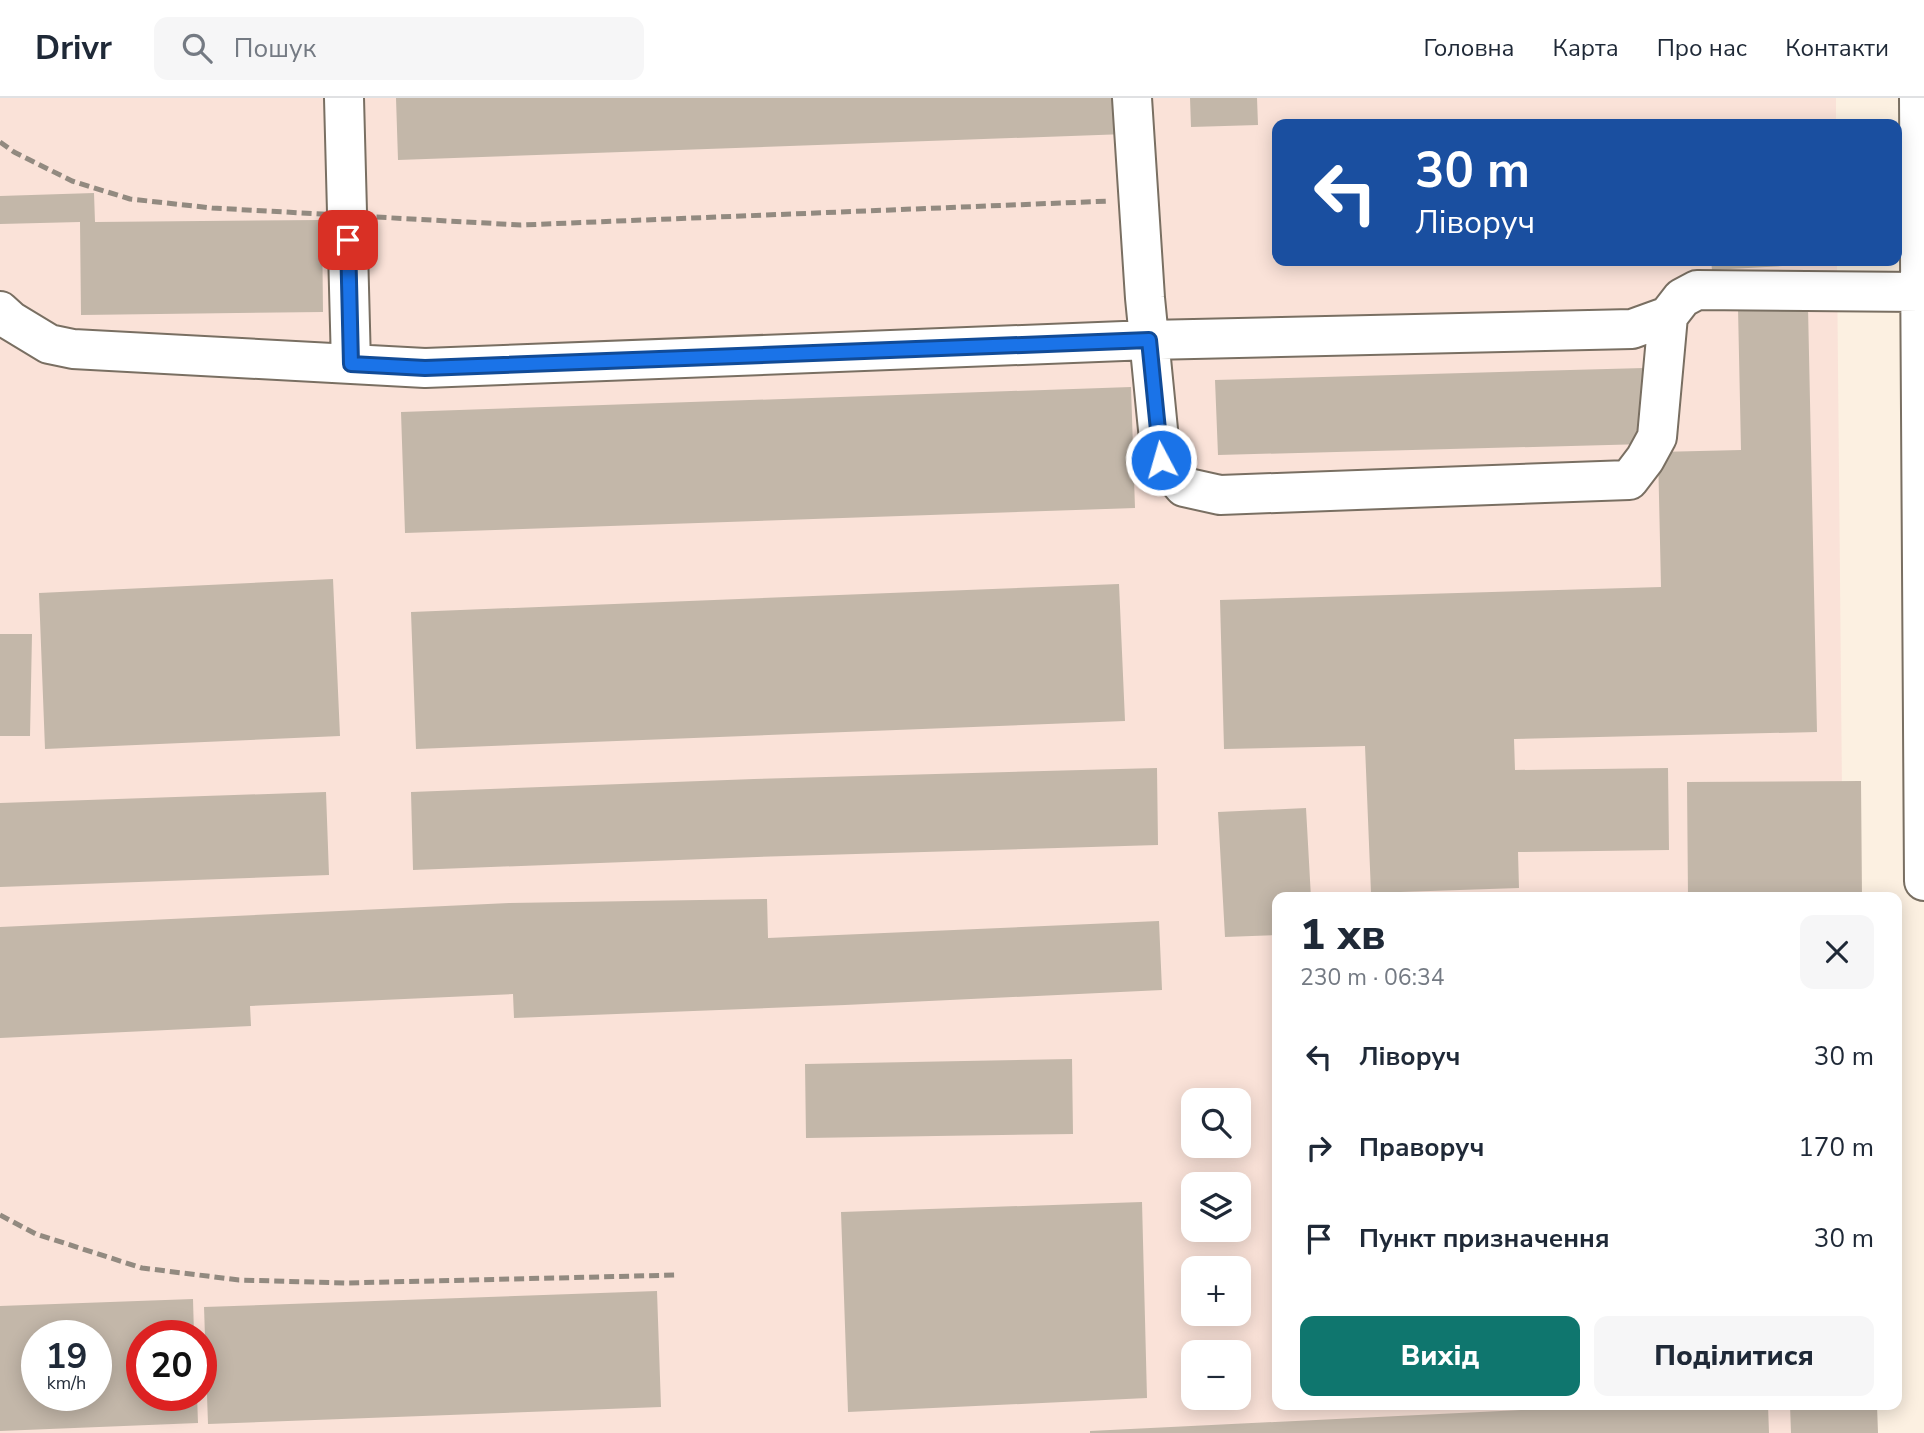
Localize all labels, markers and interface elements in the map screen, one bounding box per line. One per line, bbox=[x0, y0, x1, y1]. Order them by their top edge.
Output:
search box bbox=[154, 17, 644, 80]
text: Drivr bbox=[35, 26, 112, 71]
icon: search bbox=[178, 29, 216, 67]
text: Пошук bbox=[234, 31, 316, 66]
text: Головна bbox=[1424, 32, 1515, 64]
text: Карта bbox=[1553, 32, 1619, 64]
text: Про нас bbox=[1657, 32, 1747, 64]
text: Контакти bbox=[1785, 32, 1889, 64]
text: 30 m bbox=[1415, 137, 1530, 204]
icon: left bbox=[1300, 147, 1391, 238]
text: Ліворуч bbox=[1415, 201, 1535, 244]
pin bbox=[318, 210, 378, 270]
icon: arrive bbox=[329, 221, 367, 259]
position arrow bbox=[1124, 423, 1198, 497]
text: 1 хв bbox=[1300, 907, 1385, 964]
button: close bbox=[1800, 915, 1874, 989]
text: 230 m · 06:34 bbox=[1300, 962, 1445, 993]
icon: left bbox=[1300, 1038, 1338, 1076]
text: Ліворуч bbox=[1359, 1039, 1460, 1074]
text: 30 m bbox=[1814, 1039, 1874, 1074]
map controls bbox=[1181, 1088, 1251, 1410]
button: search bbox=[1181, 1088, 1251, 1158]
icon: right bbox=[1300, 1129, 1338, 1167]
text: Праворуч bbox=[1359, 1130, 1484, 1165]
text: 170 m bbox=[1798, 1130, 1874, 1165]
button: layers bbox=[1181, 1172, 1251, 1242]
icon: arrive bbox=[1300, 1220, 1338, 1258]
text: Пункт призначення bbox=[1359, 1221, 1610, 1256]
text: 30 m bbox=[1814, 1221, 1874, 1256]
button: + bbox=[1181, 1256, 1251, 1326]
button: Вихід bbox=[1300, 1316, 1580, 1396]
button: Поділитися bbox=[1594, 1316, 1874, 1396]
speed limit sign: 20 bbox=[126, 1320, 217, 1411]
text: 19 bbox=[45, 1333, 88, 1380]
button: − bbox=[1181, 1340, 1251, 1410]
text: km/h bbox=[47, 1371, 86, 1395]

